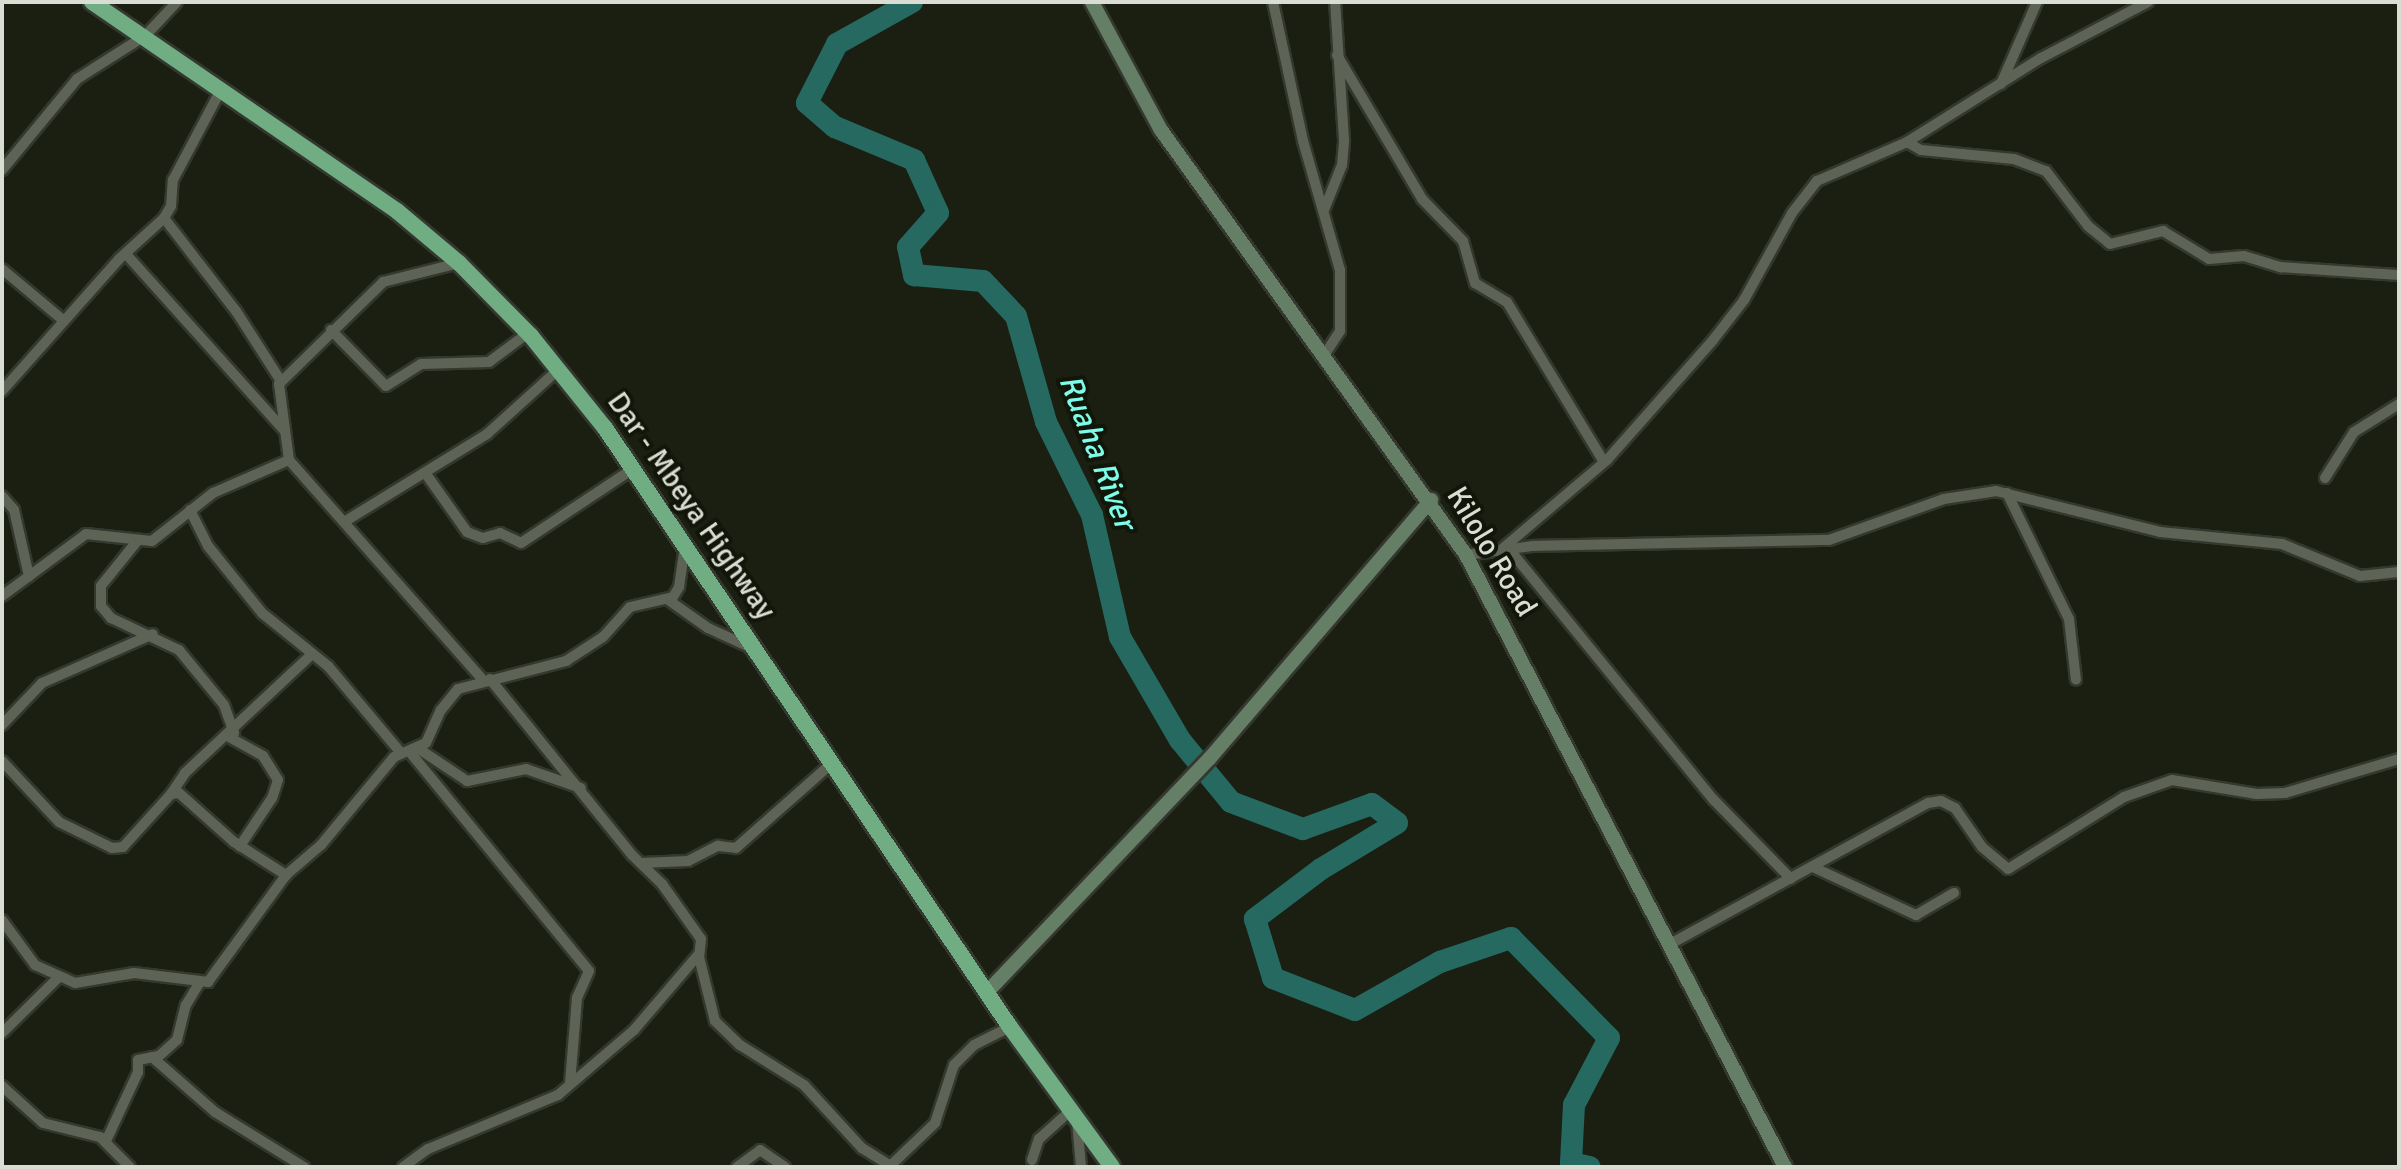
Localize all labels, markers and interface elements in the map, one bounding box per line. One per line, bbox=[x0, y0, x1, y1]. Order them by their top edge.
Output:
water label: Ruaha River bbox=[1050, 369, 1144, 535]
street label: Dar - Mbeya Highway bbox=[599, 385, 783, 627]
street label: Kilolo Road bbox=[1438, 481, 1544, 623]

